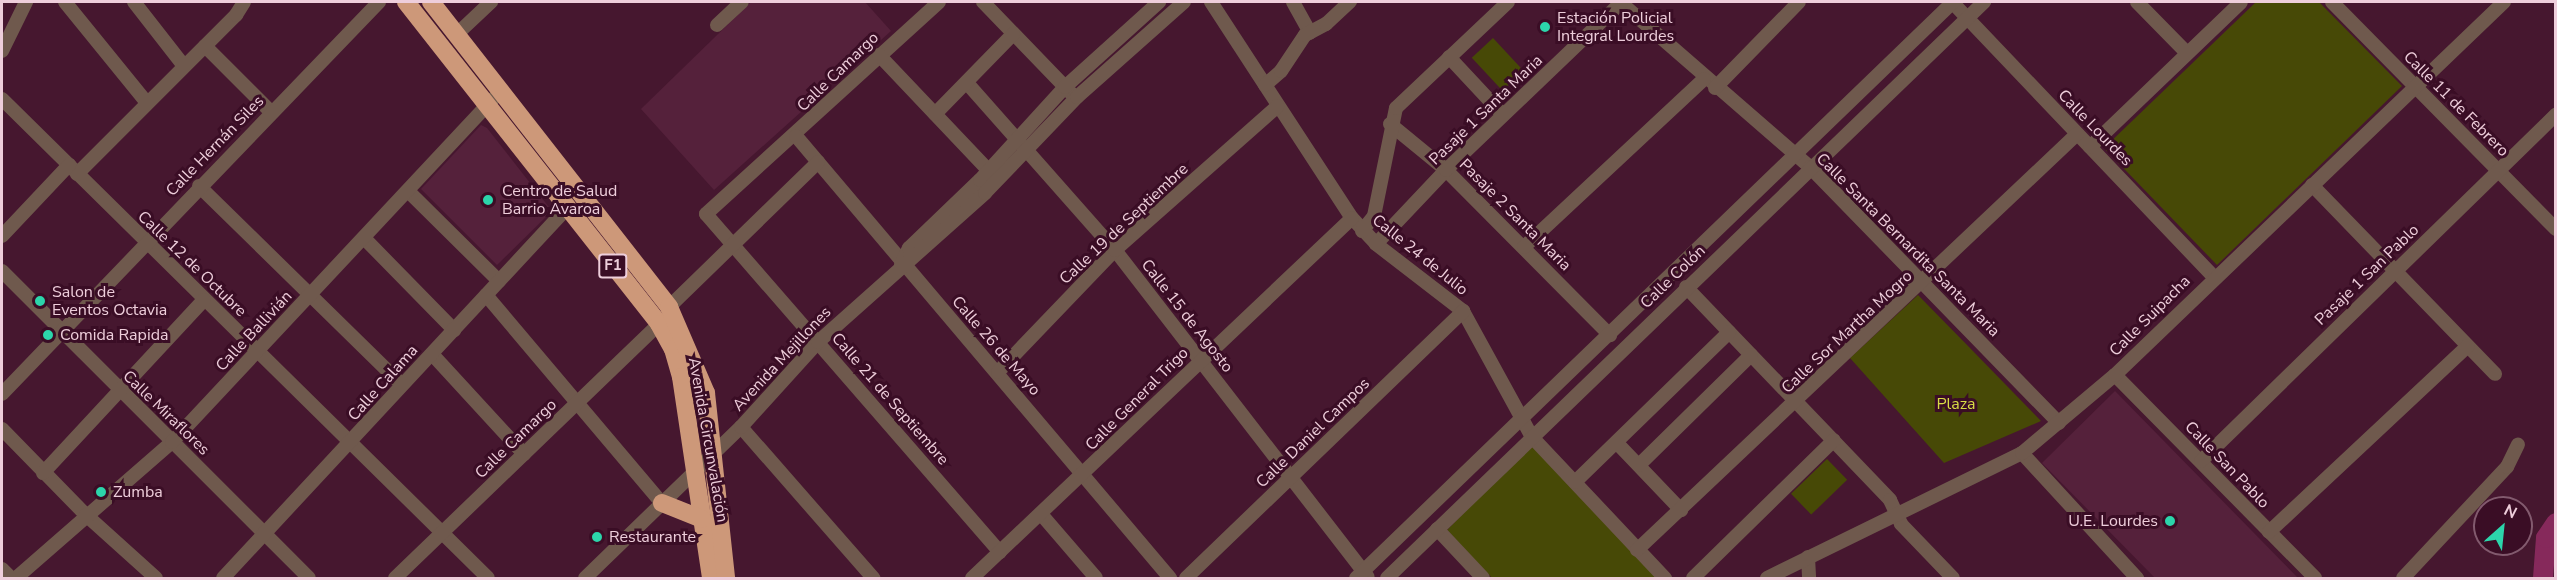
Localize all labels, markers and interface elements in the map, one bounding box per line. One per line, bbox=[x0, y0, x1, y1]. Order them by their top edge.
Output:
place label: Estación Policial Integral Lourdes bbox=[1557, 8, 1674, 46]
marker: Estación Policial Integral Lourdes bbox=[1538, 20, 1552, 34]
street label: Calle Camargo bbox=[793, 28, 883, 116]
street label: Calle 11 de Febrero bbox=[2399, 47, 2513, 161]
street label: Pasaje 1 Santa Maria bbox=[1425, 51, 1547, 169]
street label: Calle Lourdes bbox=[2054, 86, 2136, 170]
street label: Calle Hernán Siles bbox=[162, 92, 268, 200]
street label: Calle Santa Bernardita Santa Maria bbox=[1812, 149, 2004, 341]
street label: Pasaje 2 Santa Maria bbox=[1455, 155, 1575, 275]
street label: Calle 19 de Septiembre bbox=[1056, 159, 1192, 289]
place label: Centro de Salud Barrio Avaroa bbox=[502, 181, 617, 219]
marker: Centro de Salud Barrio Avaroa bbox=[479, 191, 497, 209]
street label: Calle 12 de Octubre bbox=[134, 207, 250, 321]
street label: Calle 24 de Julio bbox=[1368, 210, 1472, 300]
street label: Pasaje 1 San Pablo bbox=[2311, 220, 2423, 330]
street label: Calle Colón bbox=[1637, 241, 1709, 313]
road number: F1 bbox=[598, 254, 628, 278]
street label: Calle 15 de Agosto bbox=[1137, 256, 1237, 376]
street label: Calle Sor Martha Mogro bbox=[1778, 266, 1916, 398]
street label: Calle Suipacha bbox=[2106, 272, 2194, 360]
place label: Salon de Eventos Octavia bbox=[52, 282, 167, 320]
street label: Calle Ballivián bbox=[212, 287, 296, 375]
street label: Calle 26 de Mayo bbox=[948, 292, 1044, 400]
marker: Salon de Eventos Octavia bbox=[33, 294, 47, 308]
street label: Avenida Mejillones bbox=[729, 303, 835, 415]
place label: Comida Rapida bbox=[60, 325, 168, 345]
marker: Comida Rapida bbox=[41, 328, 55, 342]
street label: Calle 21 de Septiembre bbox=[827, 329, 953, 469]
street label: Calle Calama bbox=[344, 341, 422, 425]
street label: Calle General Trigo bbox=[1081, 343, 1193, 455]
street label: Avenida Circunvalación bbox=[684, 356, 732, 524]
street label: Calle Miraflores bbox=[119, 367, 213, 459]
street label: Calle Daniel Campos bbox=[1252, 374, 1374, 492]
park label: Plaza bbox=[1936, 394, 1976, 414]
street label: Calle Camargo bbox=[471, 395, 561, 483]
street label: Calle San Pablo bbox=[2181, 417, 2273, 513]
place label: Zumba bbox=[113, 482, 163, 502]
marker: Zumba bbox=[94, 485, 108, 499]
north arrow bbox=[2473, 496, 2533, 556]
text: N bbox=[2500, 499, 2521, 524]
place label: U.E. Lourdes bbox=[2068, 511, 2158, 531]
marker: U.E. Lourdes bbox=[2163, 514, 2177, 528]
place label: Restaurante bbox=[609, 527, 696, 547]
marker: Restaurante bbox=[590, 530, 604, 544]

